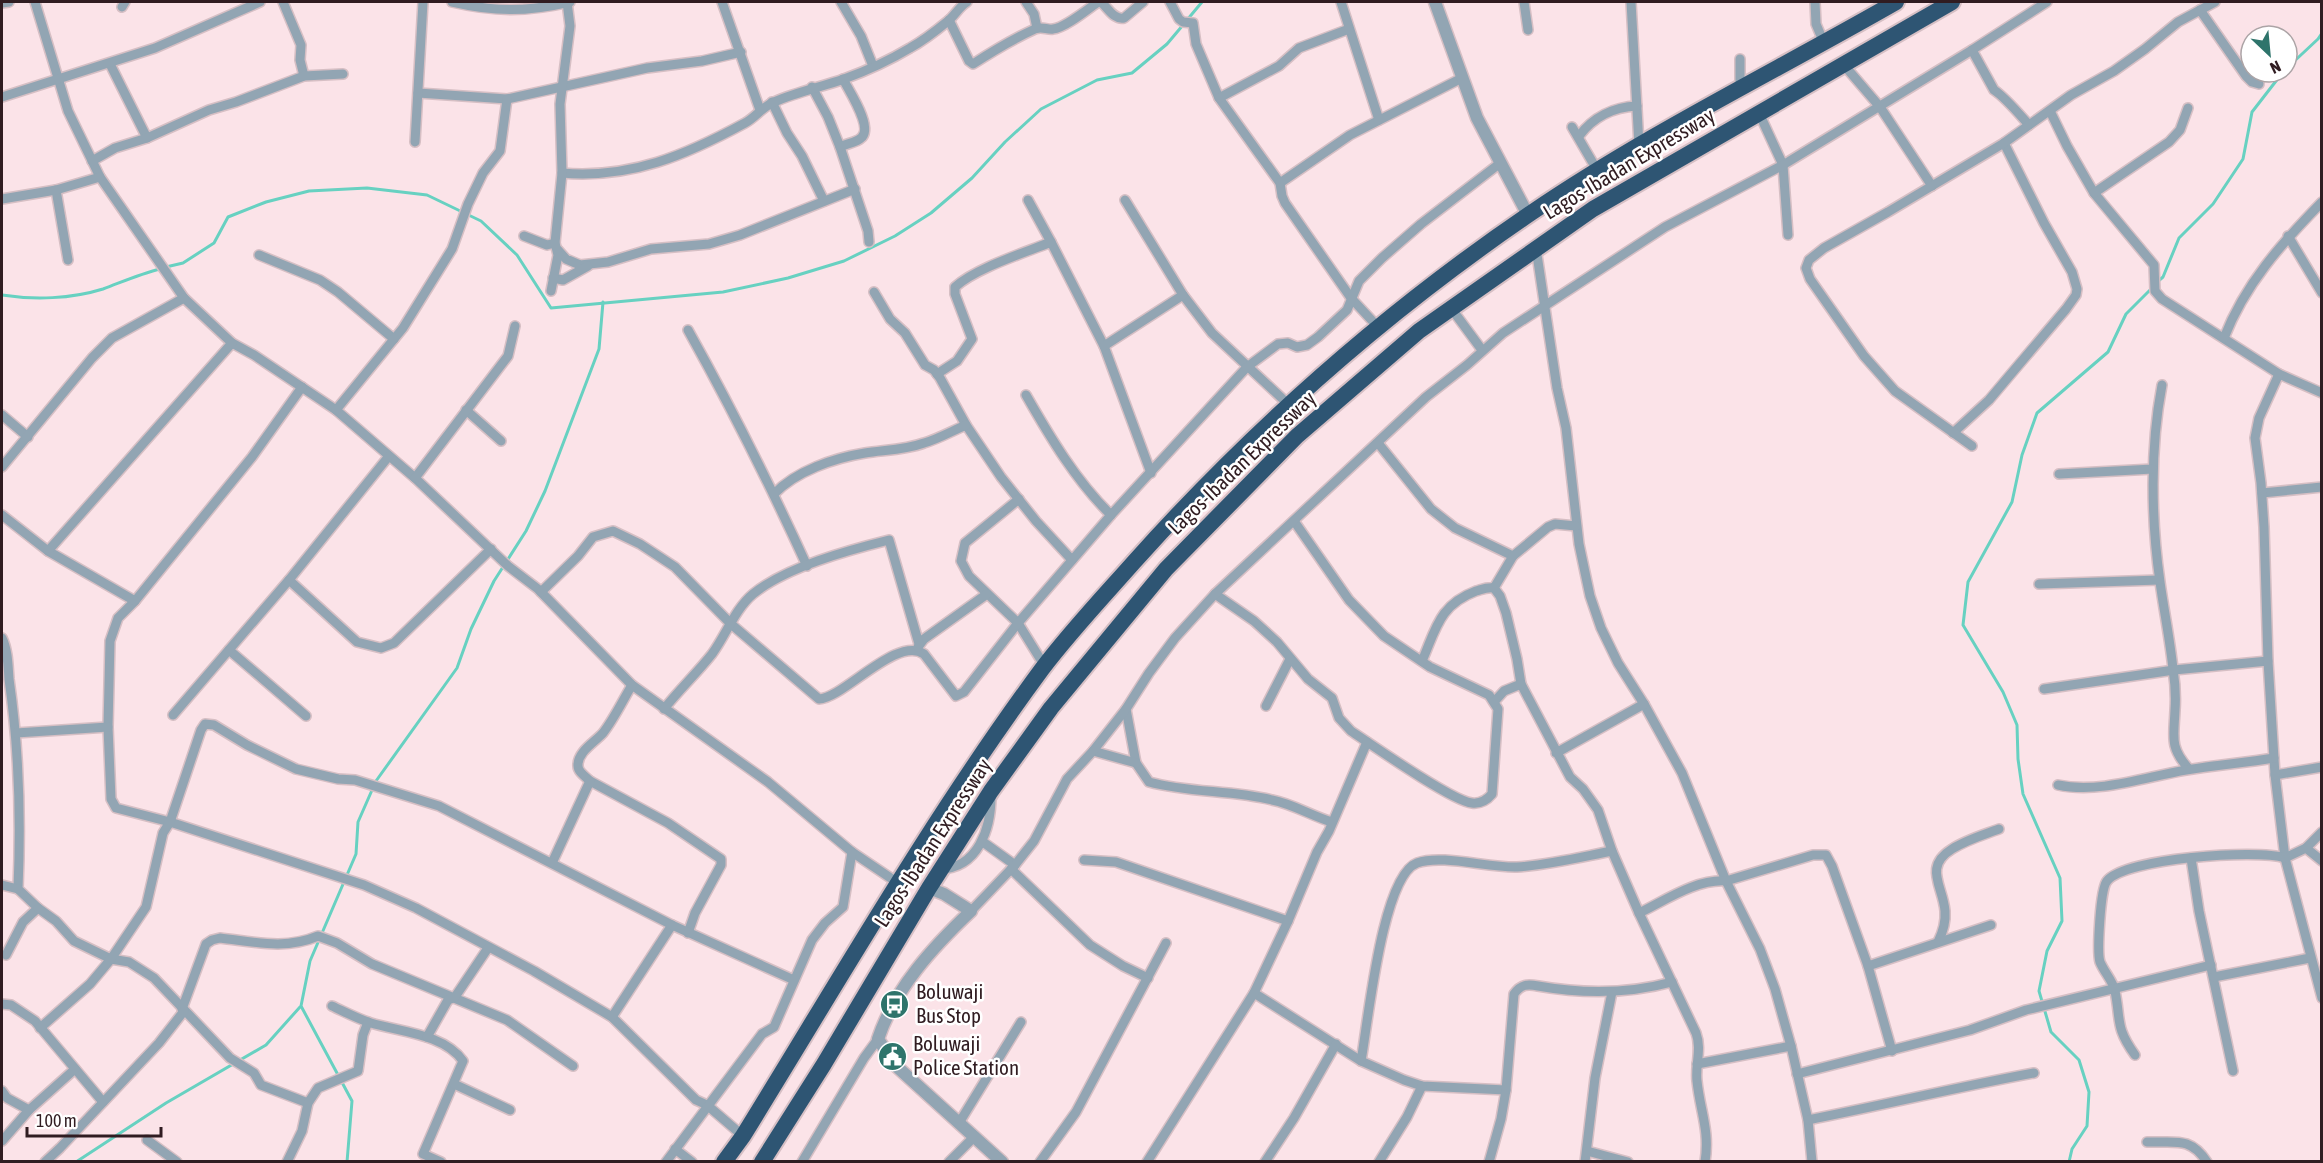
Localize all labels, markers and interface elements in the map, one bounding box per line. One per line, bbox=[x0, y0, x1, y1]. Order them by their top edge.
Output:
north arrow bbox=[2239, 24, 2299, 84]
text: N bbox=[2267, 57, 2284, 78]
street label: Lagos-Ibadan Expressway bbox=[1538, 102, 1719, 224]
street label: Lagos-Ibadan Expressway bbox=[1163, 385, 1320, 539]
street label: Lagos-Ibadan Expressway bbox=[869, 754, 996, 931]
place label: Boluwaji Bus Stop bbox=[916, 979, 983, 1027]
bus stop icon: Boluwaji Bus Stop bbox=[879, 988, 911, 1020]
place label: Boluwaji Police Station bbox=[913, 1031, 1019, 1079]
public building icon: Boluwaji Police Station bbox=[876, 1040, 908, 1072]
scale bar bbox=[27, 1100, 160, 1138]
text: 100 m bbox=[36, 1110, 77, 1131]

